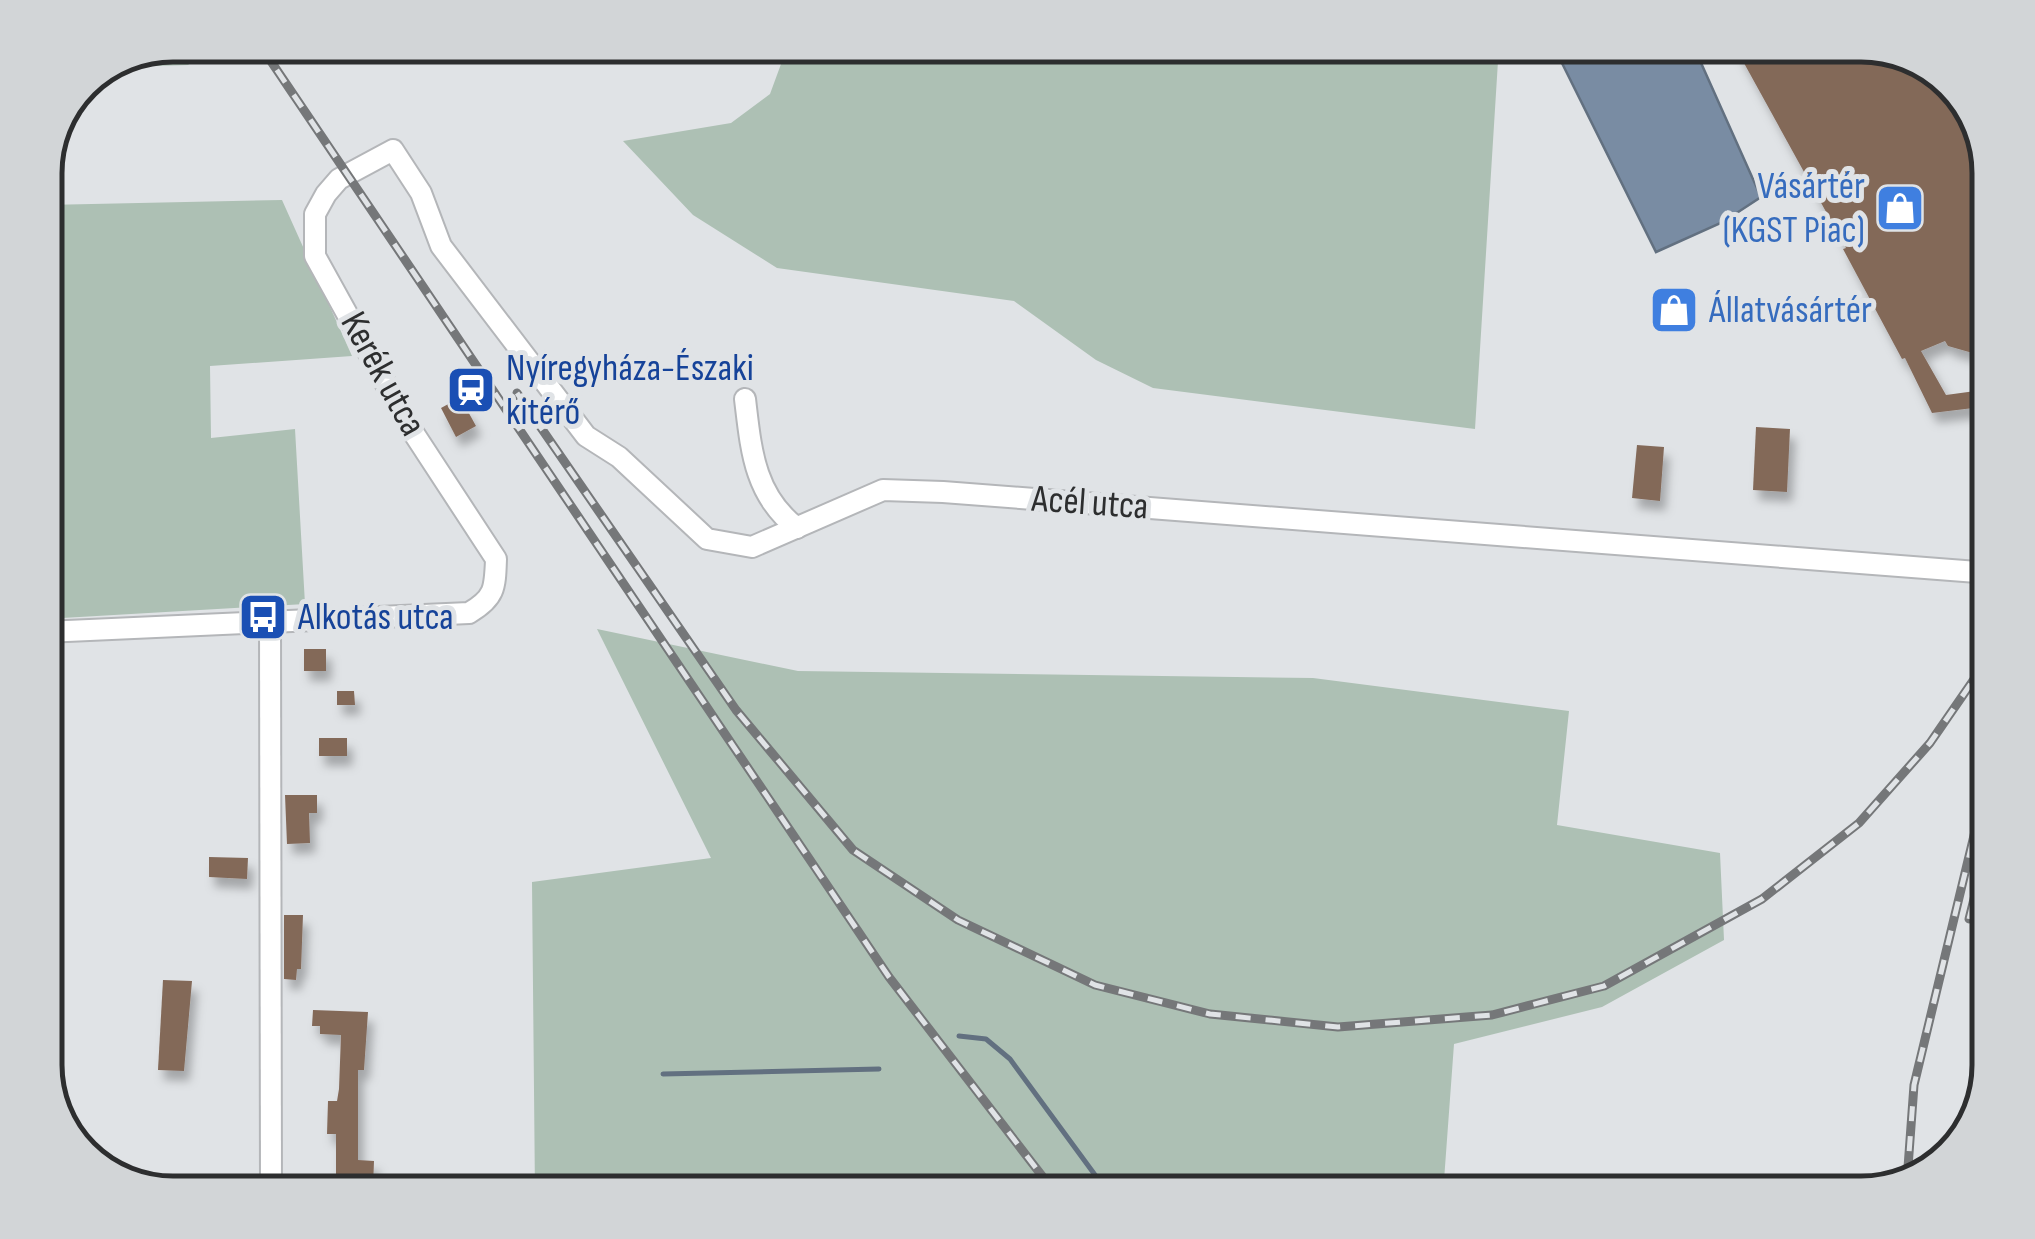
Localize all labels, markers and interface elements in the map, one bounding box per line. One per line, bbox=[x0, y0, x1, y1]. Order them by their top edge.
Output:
place label: Vásártér (KGST Piac) bbox=[1723, 164, 1865, 253]
shop icon: Vásártér (KGST Piac) bbox=[1874, 182, 1926, 234]
shop icon: Állatvásártér bbox=[1648, 284, 1700, 336]
place label: Állatvásártér bbox=[1708, 288, 1872, 333]
street label: Kerék utca bbox=[331, 304, 435, 444]
place label: Nyíregyháza-Északi kitérő bbox=[506, 346, 754, 435]
station icon: Nyíregyháza-Északi kitérő bbox=[445, 364, 497, 416]
street label: Acél utca bbox=[1029, 476, 1150, 530]
bus stop icon: Alkotás utca bbox=[237, 591, 289, 643]
place label: Alkotás utca bbox=[297, 595, 454, 640]

